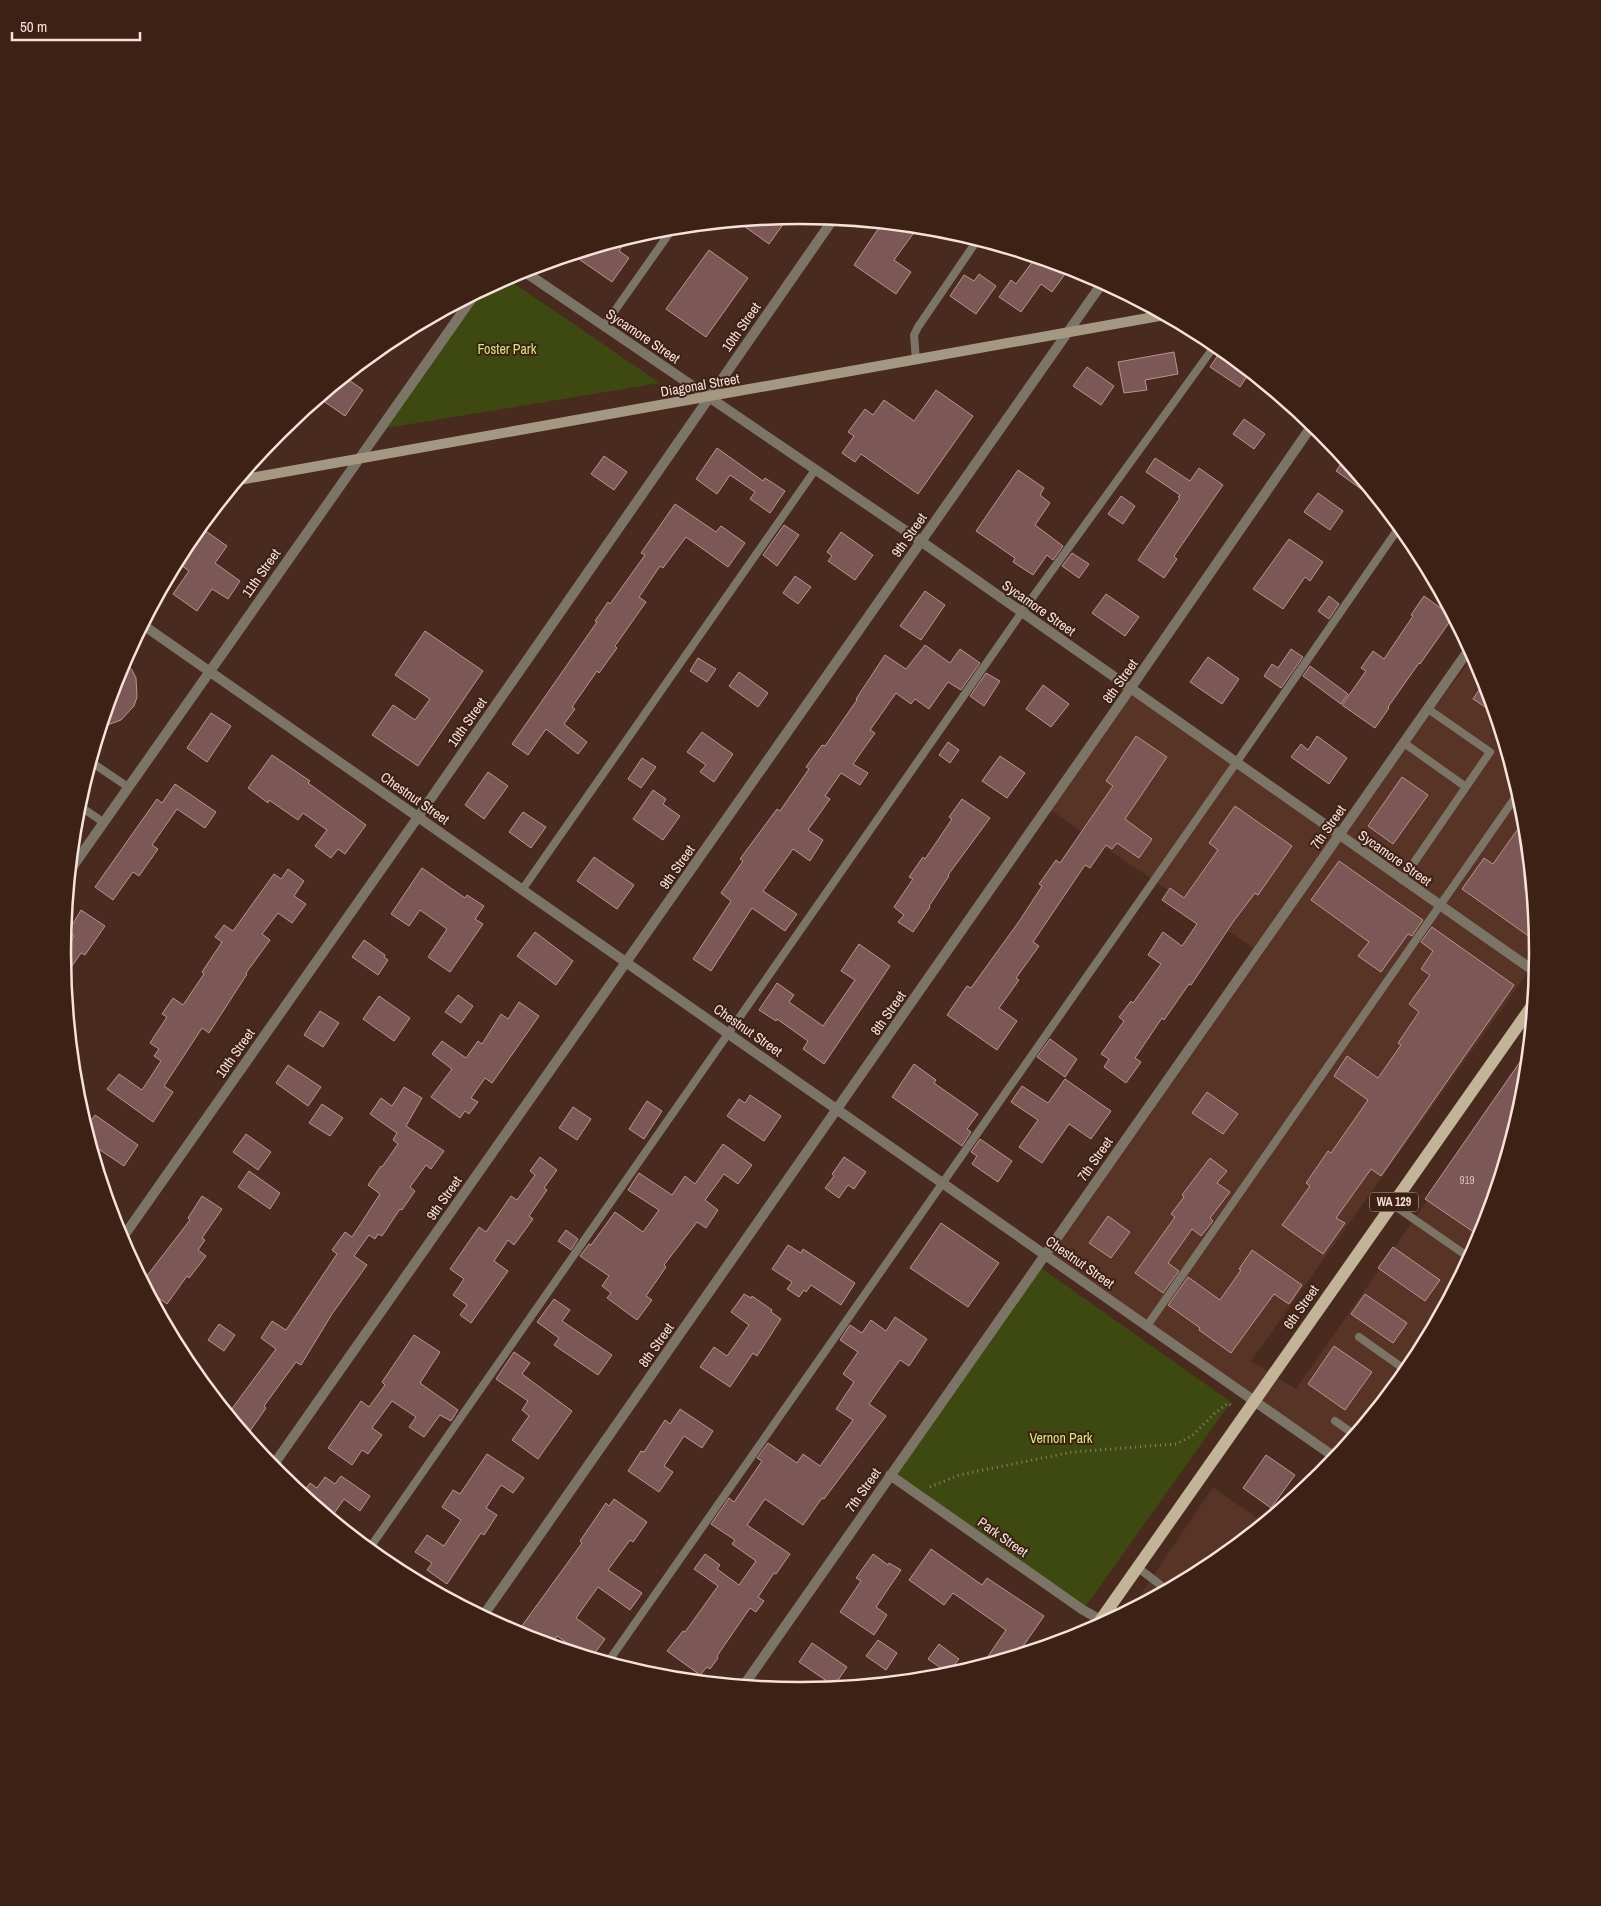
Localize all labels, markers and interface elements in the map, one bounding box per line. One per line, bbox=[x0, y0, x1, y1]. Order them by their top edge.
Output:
scale bar bbox=[12, 10, 140, 42]
text: 50 m bbox=[20, 16, 47, 37]
street label: 10th Street bbox=[718, 299, 764, 355]
street label: Sycamore Street bbox=[603, 305, 683, 367]
park label: Foster Park bbox=[478, 340, 537, 358]
street label: Diagonal Street bbox=[659, 369, 741, 401]
street label: 9th Street bbox=[887, 509, 931, 561]
street label: 11th Street bbox=[238, 545, 284, 601]
street label: Sycamore Street bbox=[999, 576, 1079, 640]
street label: 8th Street bbox=[1098, 655, 1142, 707]
street label: 10th Street bbox=[444, 694, 490, 750]
street label: Chestnut Street bbox=[377, 768, 453, 828]
street label: 7th Street bbox=[1306, 801, 1350, 853]
street label: Sycamore Street bbox=[1355, 826, 1435, 890]
street label: 9th Street bbox=[655, 841, 699, 893]
street label: 8th Street bbox=[866, 987, 910, 1039]
street label: Chestnut Street bbox=[710, 1000, 786, 1060]
street label: 10th Street bbox=[212, 1025, 258, 1081]
street label: 7th Street bbox=[1073, 1133, 1117, 1185]
street label: 9th Street bbox=[422, 1172, 466, 1224]
house number: 919 bbox=[1459, 1173, 1475, 1187]
road number: WA 129 bbox=[1370, 1192, 1418, 1212]
street label: Chestnut Street bbox=[1042, 1232, 1118, 1292]
street label: 6th Street bbox=[1279, 1281, 1323, 1333]
street label: 8th Street bbox=[634, 1319, 678, 1371]
park label: Vernon Park bbox=[1029, 1429, 1093, 1447]
street label: 7th Street bbox=[841, 1464, 885, 1516]
street label: Park Street bbox=[974, 1513, 1032, 1561]

